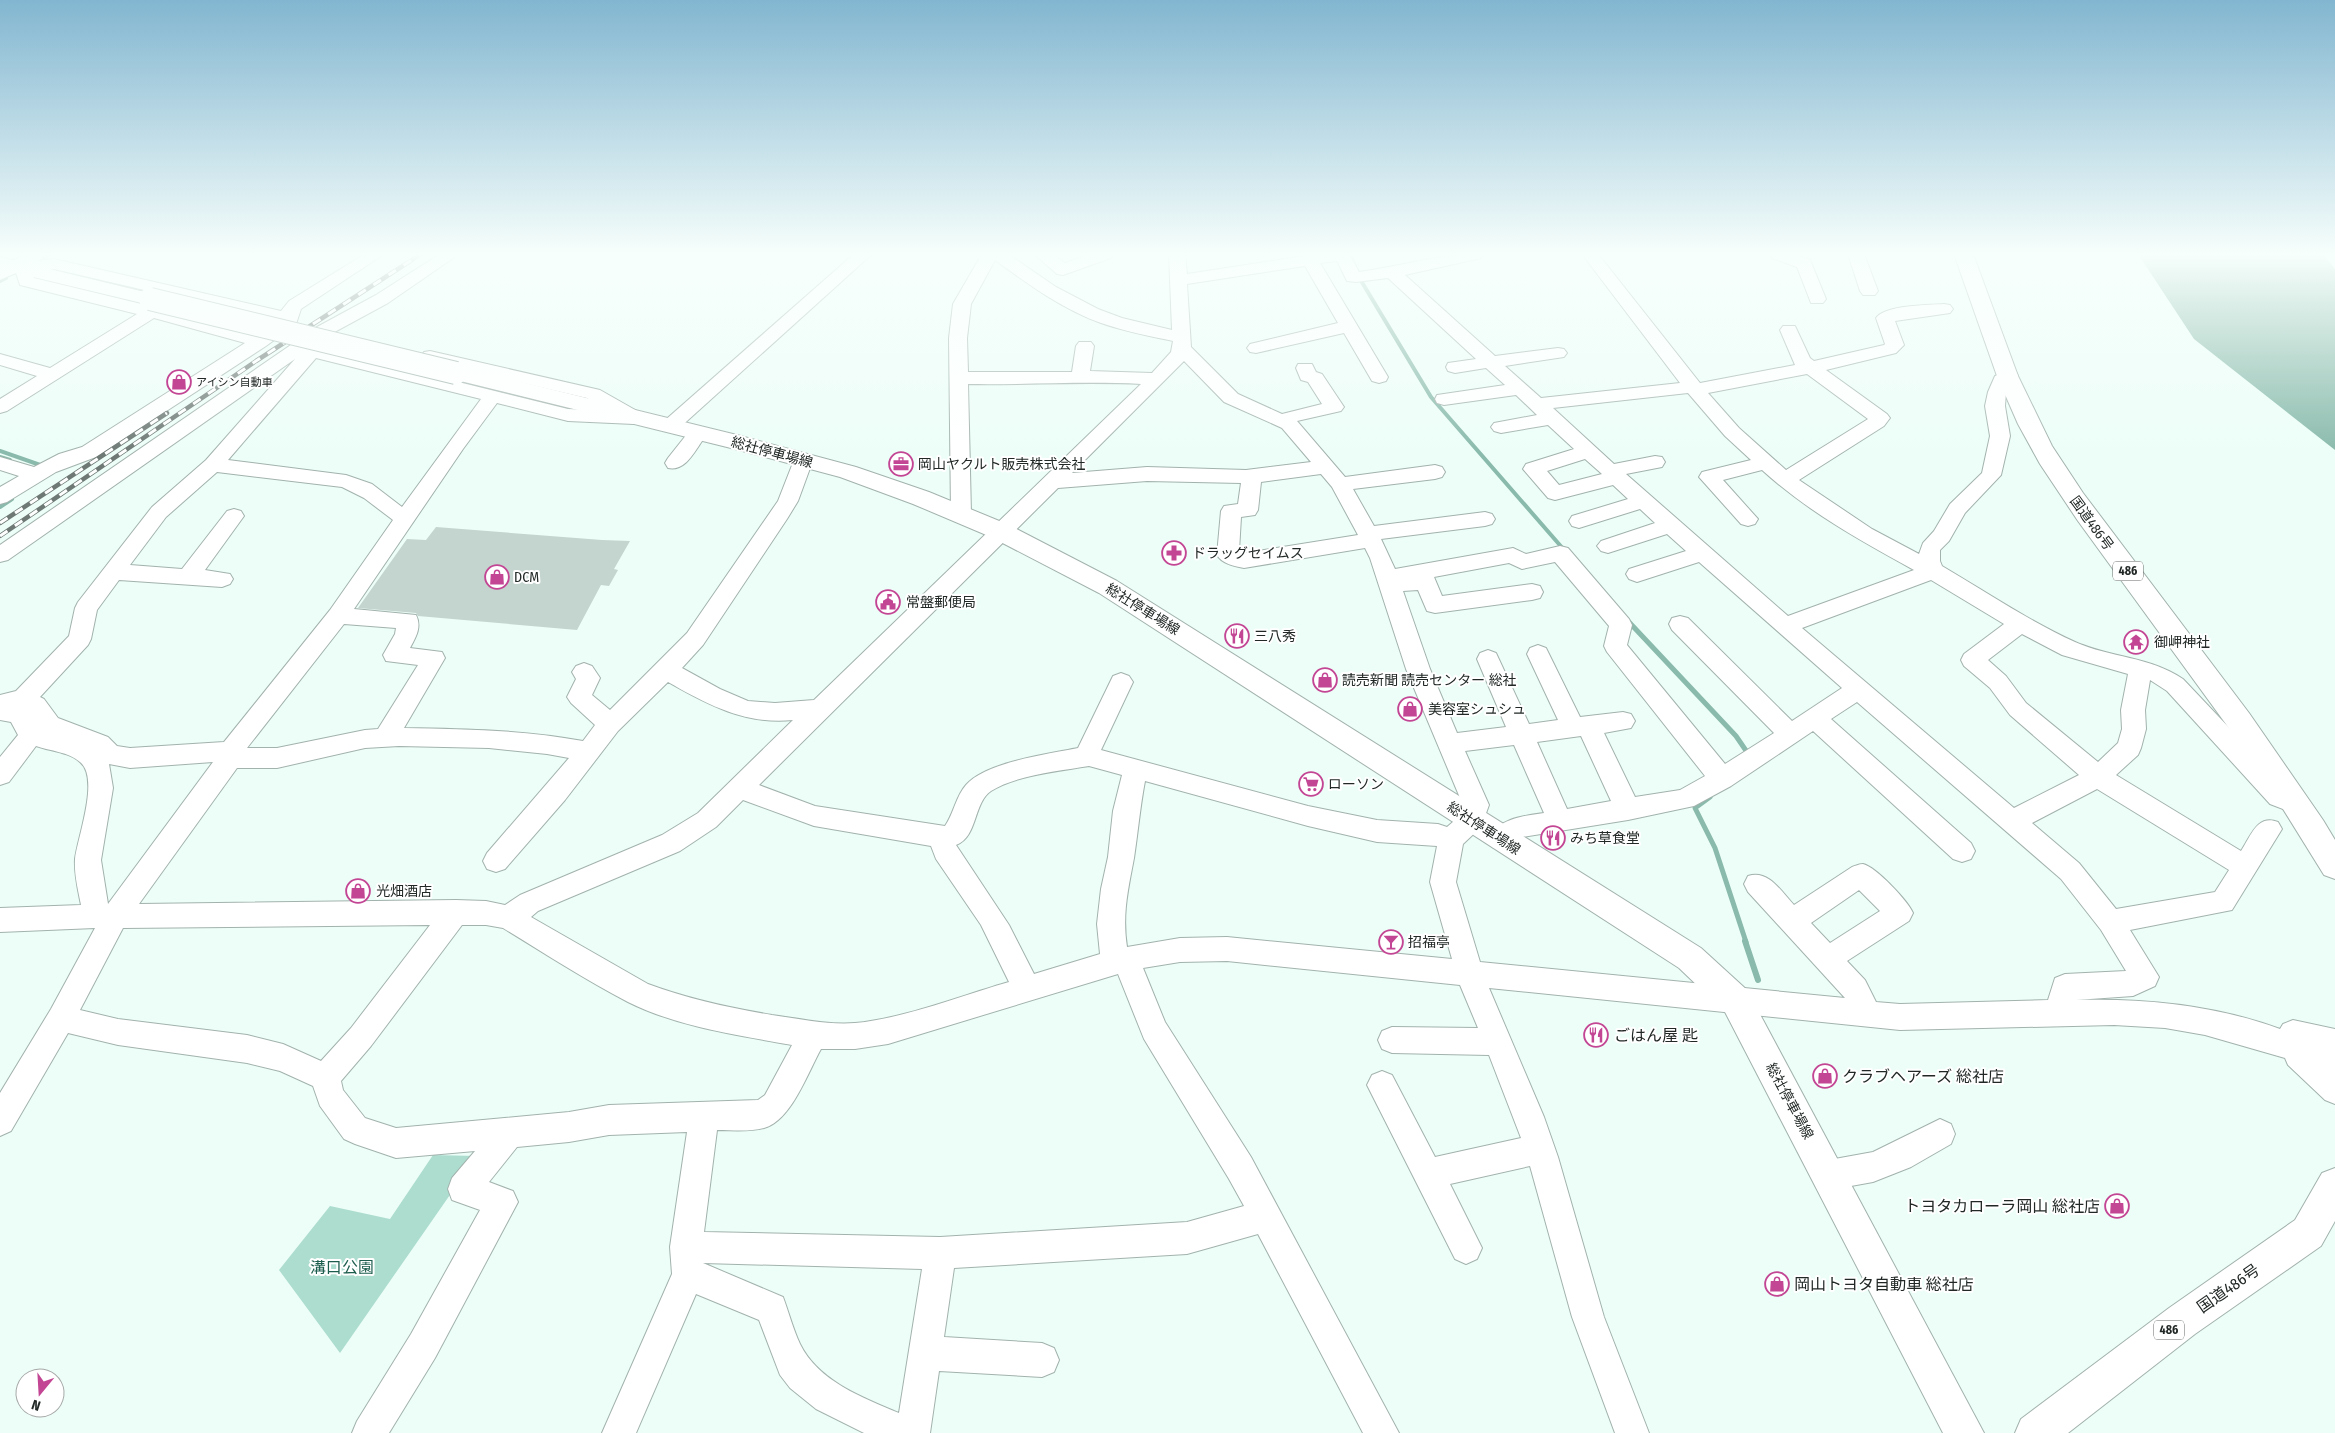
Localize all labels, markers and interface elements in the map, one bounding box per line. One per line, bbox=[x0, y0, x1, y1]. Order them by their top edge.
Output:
shop icon: アイシン自動車 bbox=[166, 369, 192, 395]
place label: アイシン自動車 bbox=[196, 376, 272, 389]
street label: 総社停車場線 bbox=[729, 433, 815, 472]
office icon: 岡山ヤクルト販売株式会社 bbox=[888, 451, 914, 477]
place label: 岡山ヤクルト販売株式会社 bbox=[918, 456, 1086, 473]
street label: 国道486号 bbox=[2066, 493, 2117, 554]
pharmacy icon: ドラッグセイムス bbox=[1161, 540, 1187, 566]
place label: ドラッグセイムス bbox=[1192, 545, 1304, 562]
road number: 486 bbox=[2113, 562, 2143, 580]
shop icon: DCM bbox=[484, 564, 510, 590]
place label: DCM bbox=[514, 569, 539, 586]
street label: 総社停車場線 bbox=[1103, 580, 1183, 639]
public building icon: 常盤郵便局 bbox=[875, 589, 901, 615]
place label: 常盤郵便局 bbox=[906, 594, 976, 611]
restaurant icon: 三八秀 bbox=[1224, 623, 1250, 649]
place label: 三八秀 bbox=[1254, 628, 1296, 645]
temple icon: 御岬神社 bbox=[2123, 629, 2149, 655]
place label: 御岬神社 bbox=[2154, 634, 2210, 651]
shop icon: 読売新聞 読売センター 総社 bbox=[1312, 667, 1338, 693]
place label: 読売新聞 読売センター 総社 bbox=[1342, 672, 1517, 689]
shop icon: 美容室シュシュ bbox=[1397, 696, 1423, 722]
place label: 美容室シュシュ bbox=[1428, 701, 1526, 718]
supermarket icon: ローソン bbox=[1298, 771, 1324, 797]
place label: ローソン bbox=[1328, 776, 1384, 793]
street label: 総社停車場線 bbox=[1444, 798, 1524, 858]
restaurant icon: みち草食堂 bbox=[1540, 825, 1566, 851]
place label: みち草食堂 bbox=[1570, 830, 1640, 847]
shop icon: 光畑酒店 bbox=[345, 878, 371, 904]
place label: 光畑酒店 bbox=[376, 883, 432, 900]
bar icon: 招福亭 bbox=[1378, 929, 1404, 955]
place label: 招福亭 bbox=[1408, 934, 1450, 951]
restaurant icon: ごはん屋 匙 bbox=[1583, 1022, 1609, 1048]
place label: ごはん屋 匙 bbox=[1614, 1026, 1698, 1045]
street label: 総社停車場線 bbox=[1762, 1060, 1817, 1142]
shop icon: クラブヘアーズ 総社店 bbox=[1812, 1063, 1838, 1089]
place label: クラブヘアーズ 総社店 bbox=[1842, 1067, 2004, 1086]
shop icon: トヨタカローラ岡山 総社店 bbox=[2104, 1193, 2130, 1219]
place label: トヨタカローラ岡山 総社店 bbox=[1904, 1197, 2100, 1216]
park label: 溝口公園 bbox=[310, 1258, 374, 1277]
street label: 国道486号 bbox=[2193, 1260, 2263, 1317]
shop icon: 岡山トヨタ自動車 総社店 bbox=[1764, 1271, 1790, 1297]
place label: 岡山トヨタ自動車 総社店 bbox=[1794, 1275, 1974, 1294]
road number: 486 bbox=[2154, 1320, 2184, 1340]
north arrow bbox=[15, 1368, 65, 1418]
text: N bbox=[30, 1396, 43, 1414]

